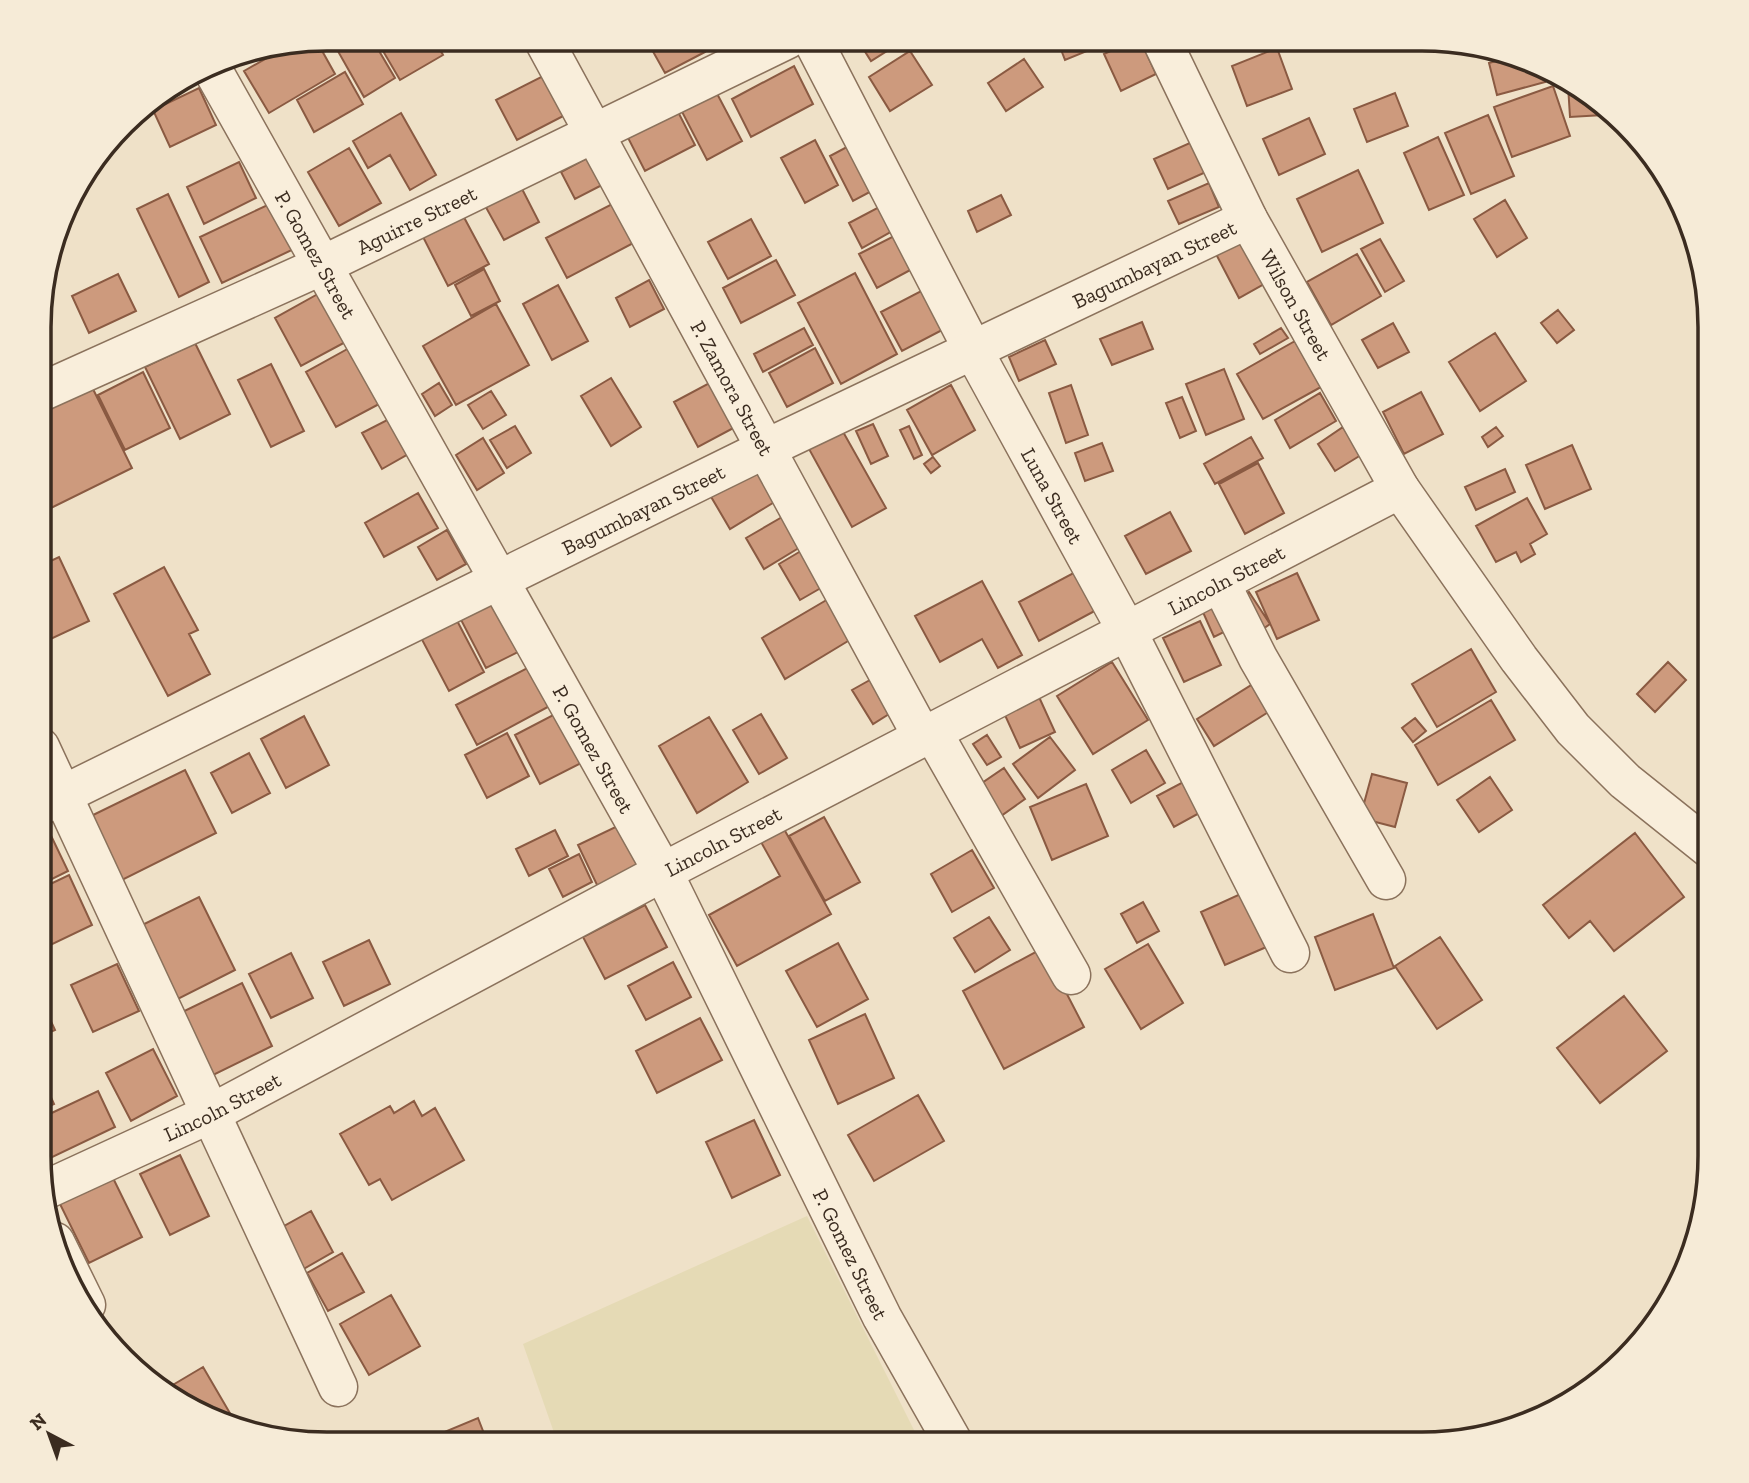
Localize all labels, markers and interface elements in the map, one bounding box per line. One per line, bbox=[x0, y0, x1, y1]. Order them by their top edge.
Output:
street label: Aguirre Street bbox=[352, 180, 480, 259]
street label: P. Gomez Street bbox=[270, 186, 362, 323]
street label: Bagumbayan Street bbox=[1068, 214, 1240, 313]
street label: Wilson Street bbox=[1255, 245, 1337, 364]
street label: P. Zamora Street bbox=[686, 316, 779, 460]
street label: Luna Street bbox=[1016, 443, 1089, 548]
street label: Bagumbayan Street bbox=[557, 458, 729, 560]
street label: Lincoln Street bbox=[1164, 539, 1289, 620]
street label: P. Gomez Street bbox=[548, 680, 640, 817]
street label: Lincoln Street bbox=[661, 800, 785, 881]
street label: Lincoln Street bbox=[160, 1066, 285, 1146]
street label: P. Gomez Street bbox=[808, 1184, 894, 1324]
north arrow bbox=[14, 1399, 84, 1469]
text: N bbox=[25, 1408, 51, 1435]

